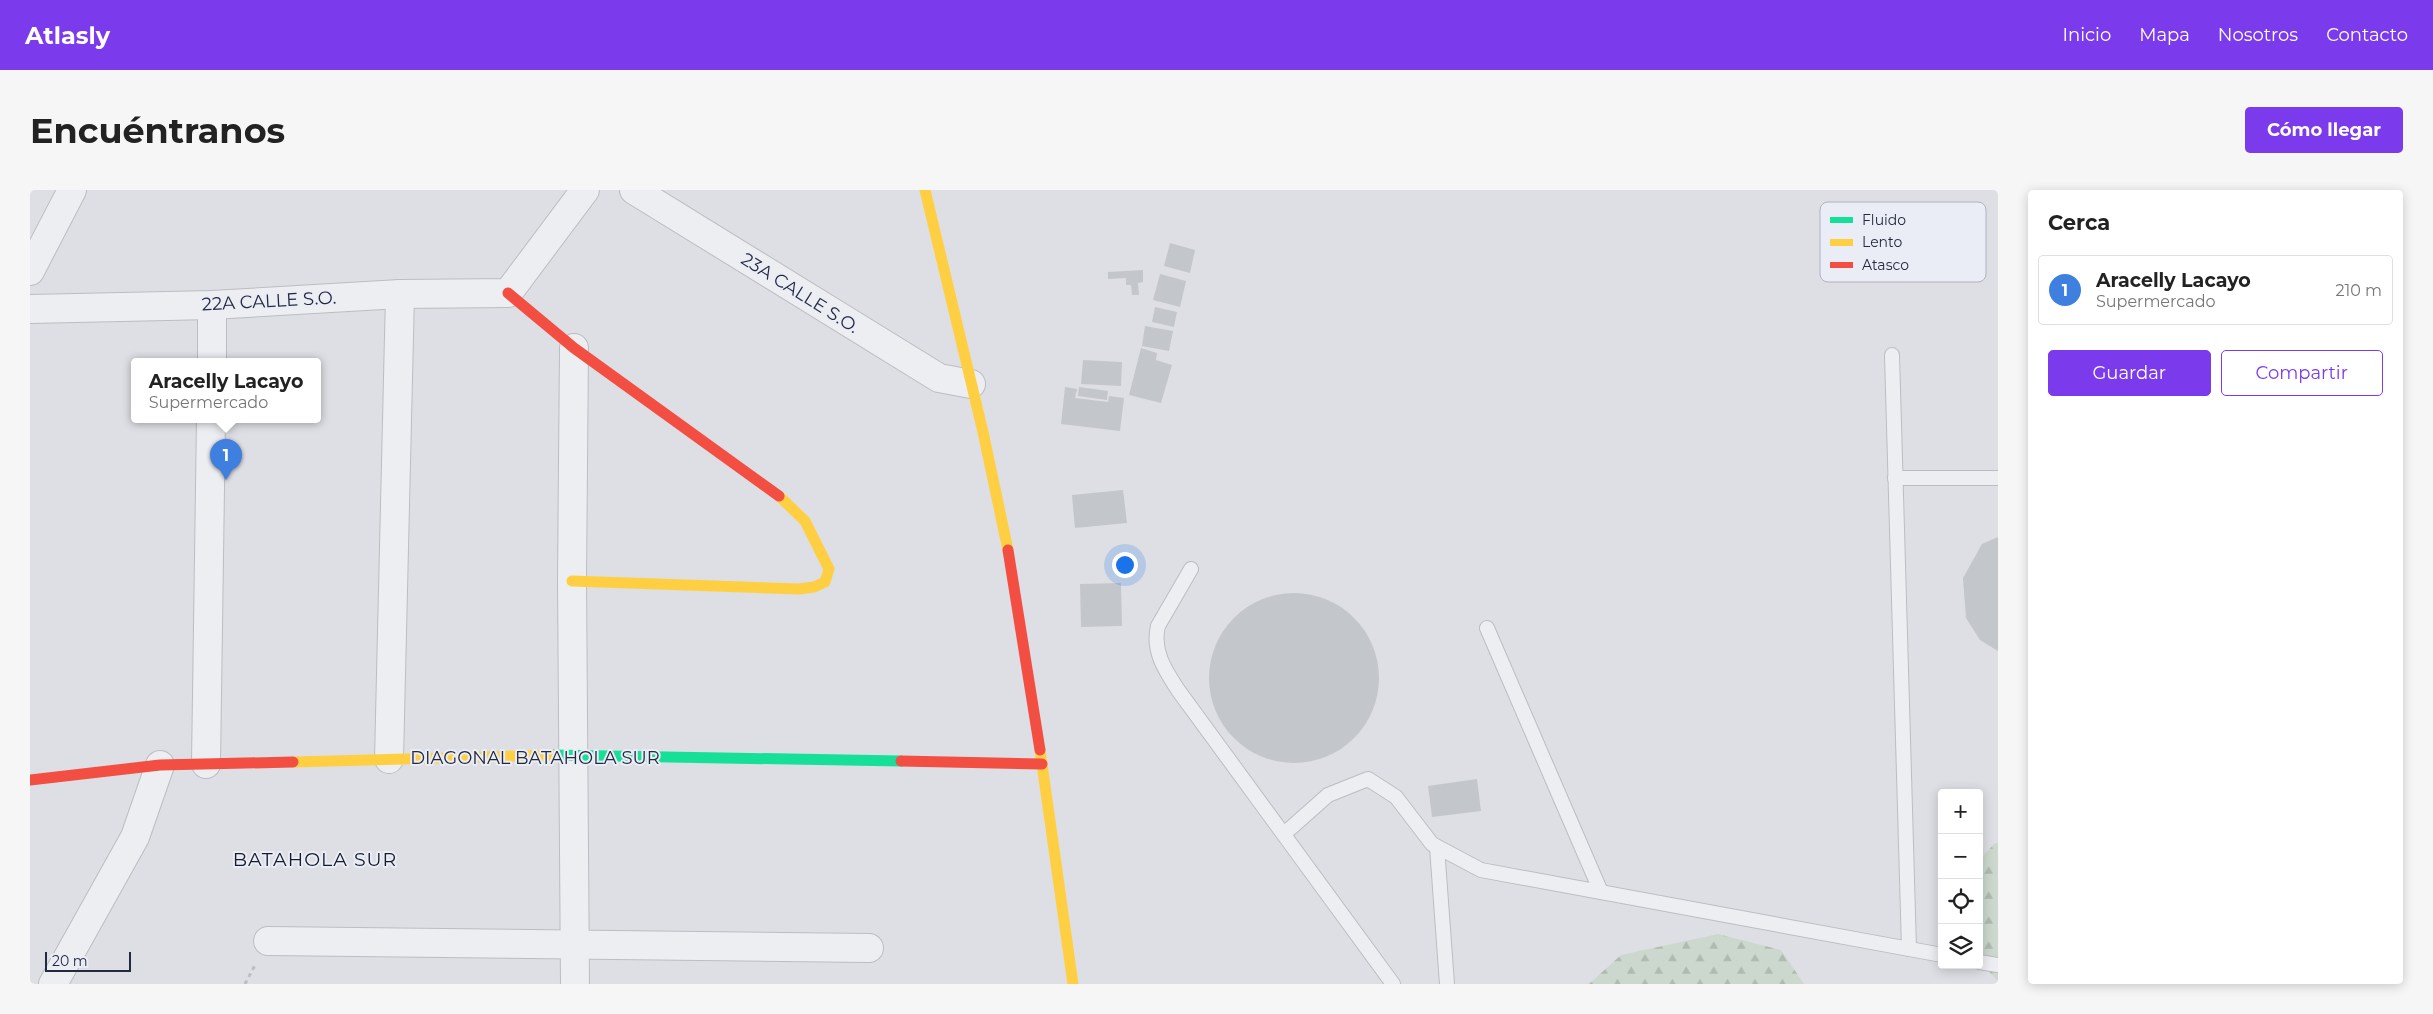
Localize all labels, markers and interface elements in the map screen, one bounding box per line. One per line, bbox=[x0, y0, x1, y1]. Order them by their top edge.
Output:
text: Atlasly bbox=[25, 21, 110, 50]
text: Inicio bbox=[2063, 24, 2111, 46]
text: Mapa bbox=[2139, 24, 2190, 46]
text: Nosotros bbox=[2218, 24, 2298, 46]
text: Contacto bbox=[2326, 24, 2408, 46]
button: Cómo llegar bbox=[2245, 107, 2403, 153]
text: Encuéntranos bbox=[30, 109, 285, 152]
legend bbox=[1820, 202, 1986, 282]
text: Cerca bbox=[2048, 210, 2110, 235]
text: Fluido bbox=[1862, 211, 1906, 229]
text: Lento bbox=[1862, 233, 1902, 251]
street label: 23A CALLE S.O. bbox=[737, 248, 863, 338]
text: Atasco bbox=[1862, 256, 1909, 274]
text: Aracelly Lacayo bbox=[2096, 269, 2251, 292]
text: 1 bbox=[2062, 281, 2068, 300]
text: 210 m bbox=[2335, 281, 2382, 300]
street label: 22A CALLE S.O. bbox=[201, 286, 337, 316]
text: Supermercado bbox=[2096, 292, 2216, 311]
button: Guardar bbox=[2048, 350, 2211, 396]
button: Compartir bbox=[2221, 350, 2383, 396]
popup bbox=[131, 358, 321, 423]
text: Aracelly Lacayo bbox=[149, 370, 303, 393]
text: Supermercado bbox=[149, 393, 268, 412]
pin: 1 bbox=[210, 439, 242, 480]
your location bbox=[1112, 552, 1138, 578]
street label: DIAGONAL BATAHOLA SUR bbox=[410, 747, 660, 769]
map controls bbox=[1938, 789, 1983, 969]
button: + bbox=[1938, 789, 1983, 834]
button: − bbox=[1938, 834, 1983, 879]
district label: BATAHOLA SUR bbox=[233, 848, 397, 871]
button: locate bbox=[1938, 879, 1983, 924]
button: layers bbox=[1938, 924, 1983, 969]
scale bar bbox=[45, 949, 131, 972]
text: 20 m bbox=[52, 952, 88, 970]

